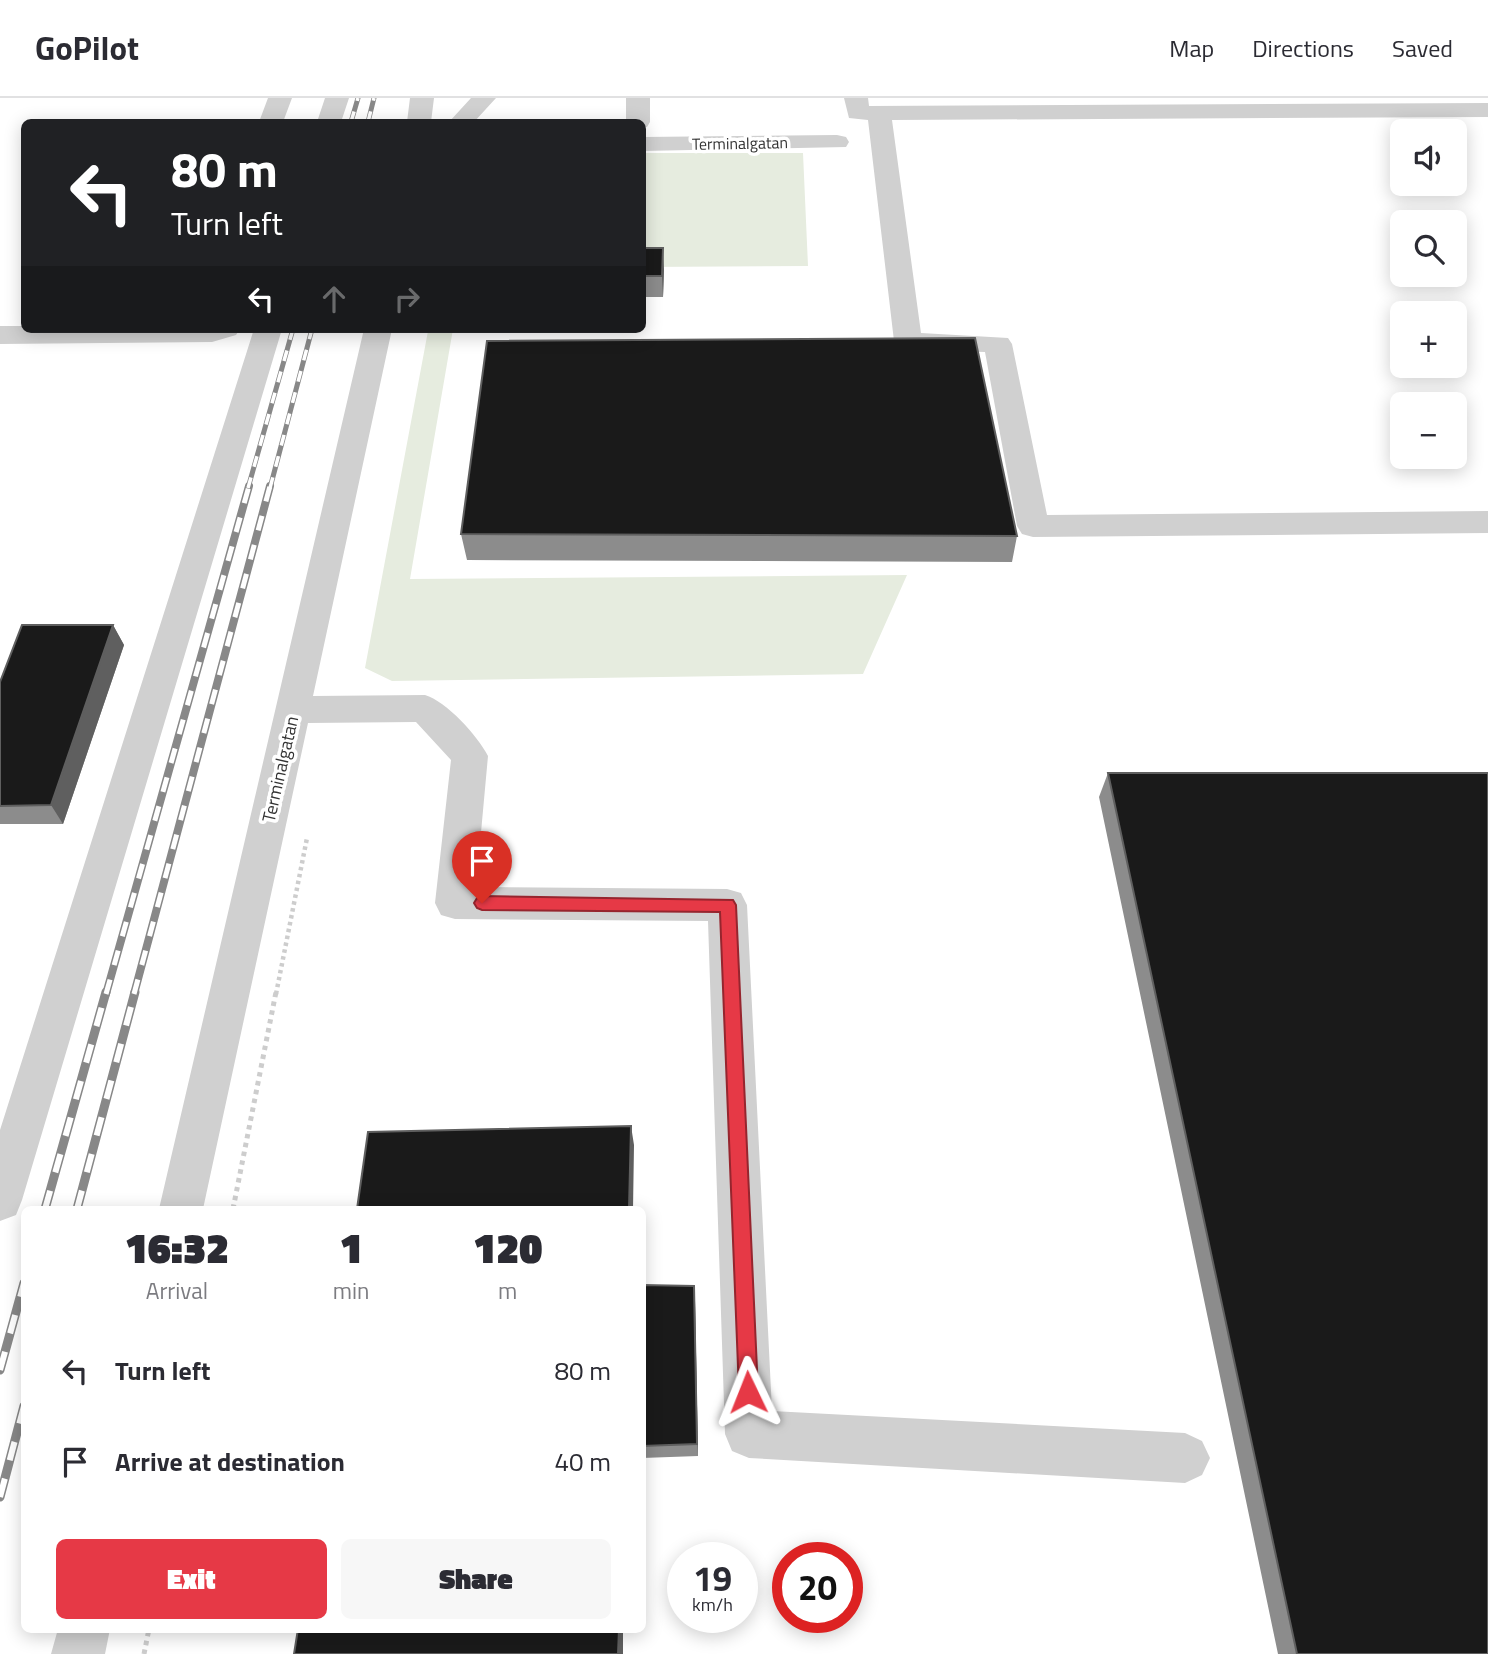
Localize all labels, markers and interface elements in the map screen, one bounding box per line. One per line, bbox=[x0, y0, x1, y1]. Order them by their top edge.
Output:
text: GoPilot bbox=[35, 23, 139, 73]
text: Map bbox=[1169, 30, 1214, 66]
text: Directions bbox=[1252, 30, 1354, 66]
text: Saved bbox=[1392, 30, 1453, 66]
map controls bbox=[1390, 119, 1467, 469]
button: sound bbox=[1390, 119, 1467, 196]
street label: Terminalgatan bbox=[692, 130, 788, 156]
text: 80 m bbox=[171, 131, 278, 206]
icon: left bbox=[56, 147, 147, 238]
text: Turn left bbox=[171, 199, 283, 247]
button: search bbox=[1390, 210, 1467, 287]
icon: left bbox=[242, 280, 280, 318]
icon: ahead bbox=[315, 280, 353, 318]
icon: right bbox=[388, 280, 426, 318]
button: + bbox=[1390, 301, 1467, 378]
button: − bbox=[1390, 392, 1467, 469]
street label: Terminalgatan bbox=[255, 713, 305, 825]
pin bbox=[452, 831, 512, 903]
icon: arrive bbox=[463, 842, 501, 880]
text: 16:32 bbox=[125, 1215, 229, 1279]
text: 1 bbox=[340, 1215, 363, 1279]
text: 120 bbox=[473, 1215, 542, 1279]
text: Arrival bbox=[146, 1273, 208, 1308]
text: min bbox=[333, 1273, 369, 1308]
text: m bbox=[498, 1273, 517, 1308]
text: Turn left bbox=[115, 1351, 210, 1390]
text: 80 m bbox=[554, 1351, 611, 1390]
icon: left bbox=[56, 1352, 94, 1390]
position arrow bbox=[711, 1355, 785, 1429]
text: Arrive at destination bbox=[115, 1442, 345, 1481]
text: 40 m bbox=[554, 1442, 611, 1481]
icon: arrive bbox=[56, 1443, 94, 1481]
button: Exit bbox=[56, 1539, 327, 1619]
button: Share bbox=[341, 1539, 611, 1619]
speed limit sign: 20 bbox=[772, 1542, 863, 1633]
text: 19 bbox=[693, 1551, 732, 1605]
text: km/h bbox=[692, 1591, 733, 1618]

